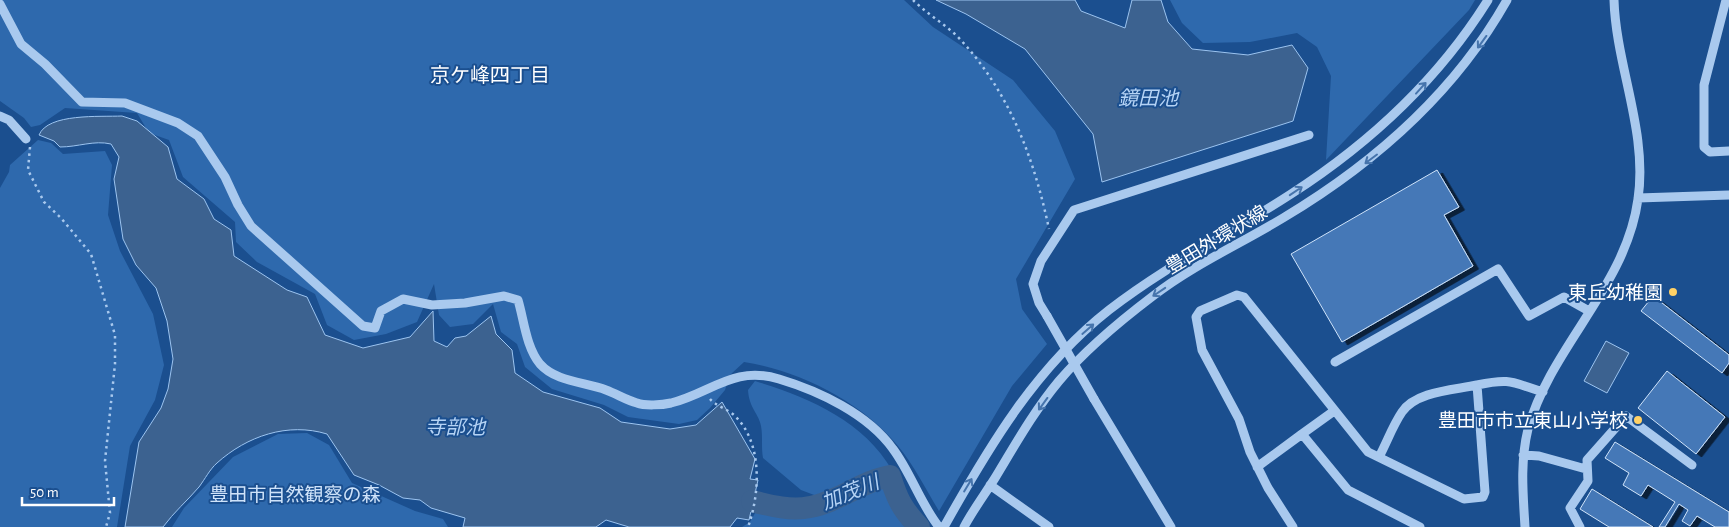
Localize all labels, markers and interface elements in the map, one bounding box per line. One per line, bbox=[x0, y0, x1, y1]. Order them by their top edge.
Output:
one-way arrow bbox=[1477, 35, 1487, 49]
district label: 京ケ峰四丁目 bbox=[430, 64, 550, 86]
one-way arrow bbox=[1415, 82, 1427, 95]
water label: 鏡田池 bbox=[1118, 88, 1180, 109]
one-way arrow bbox=[1364, 154, 1378, 164]
one-way arrow bbox=[1288, 186, 1302, 196]
street label: 豊田外環状線 bbox=[1162, 201, 1271, 278]
place label: 東丘幼稚園 bbox=[1568, 283, 1663, 303]
marker: 東丘幼稚園 bbox=[1667, 286, 1679, 298]
one-way arrow bbox=[1153, 287, 1167, 297]
one-way arrow bbox=[1081, 323, 1094, 335]
one-way arrow bbox=[1037, 397, 1048, 410]
place label: 豊田市市立東山小学校 bbox=[1438, 410, 1628, 431]
marker: 豊田市市立東山小学校 bbox=[1632, 414, 1644, 426]
water label: 寺部池 bbox=[425, 417, 487, 438]
water label: 加茂川 bbox=[818, 471, 884, 513]
scale bar bbox=[22, 474, 115, 506]
one-way arrow bbox=[963, 478, 973, 492]
park label: 豊田市自然観察の森 bbox=[209, 484, 381, 505]
text: 50 m bbox=[30, 485, 59, 500]

